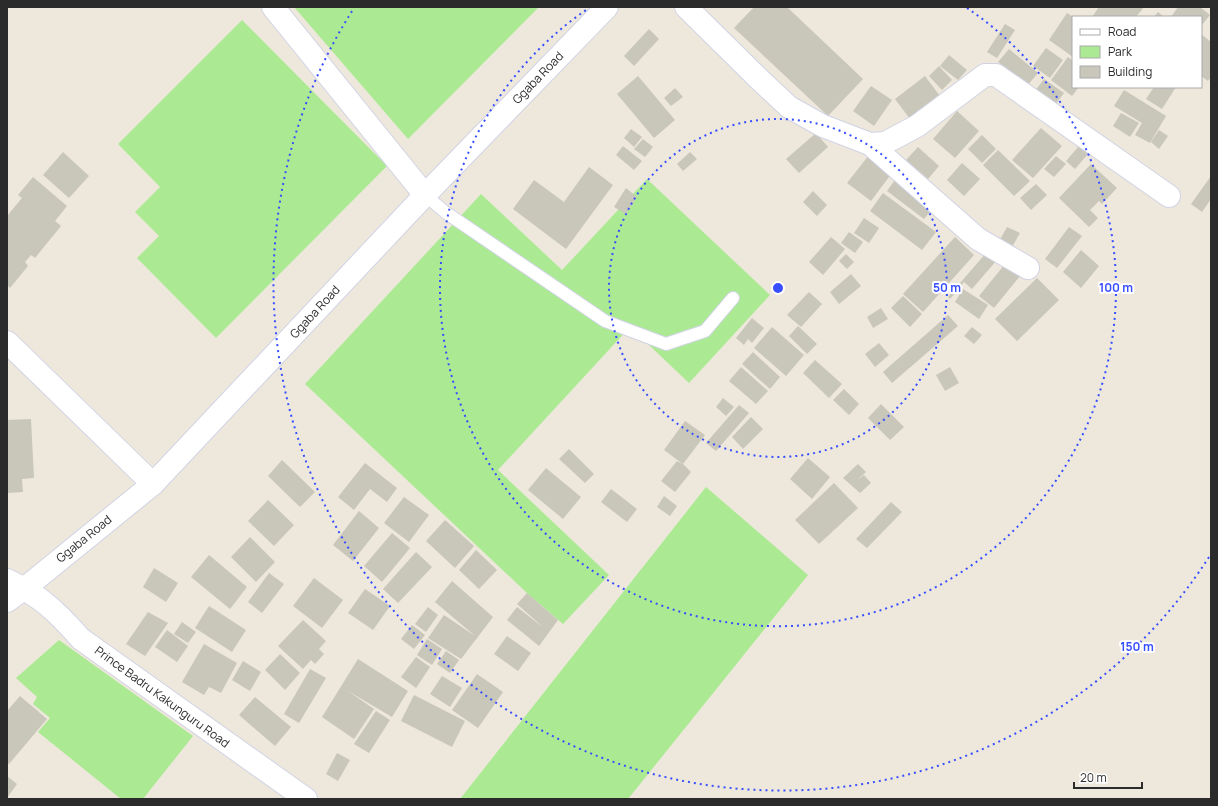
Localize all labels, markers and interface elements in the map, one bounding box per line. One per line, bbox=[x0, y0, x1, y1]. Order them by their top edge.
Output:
legend bbox=[1072, 16, 1202, 88]
text: Road bbox=[1108, 23, 1136, 40]
text: Park bbox=[1108, 43, 1133, 60]
street label: Ggaba Road bbox=[508, 48, 567, 108]
text: Building bbox=[1108, 63, 1152, 80]
text: 50 m bbox=[933, 279, 961, 296]
text: 100 m bbox=[1099, 279, 1133, 296]
street label: Ggaba Road bbox=[286, 281, 344, 342]
centre of rings bbox=[771, 281, 785, 295]
street label: Ggaba Road bbox=[52, 511, 115, 566]
text: 150 m bbox=[1120, 638, 1154, 655]
street label: Prince Badru Kakunguru Road bbox=[91, 642, 233, 751]
scale bar bbox=[1074, 764, 1142, 790]
text: 20 m bbox=[1080, 769, 1107, 786]

